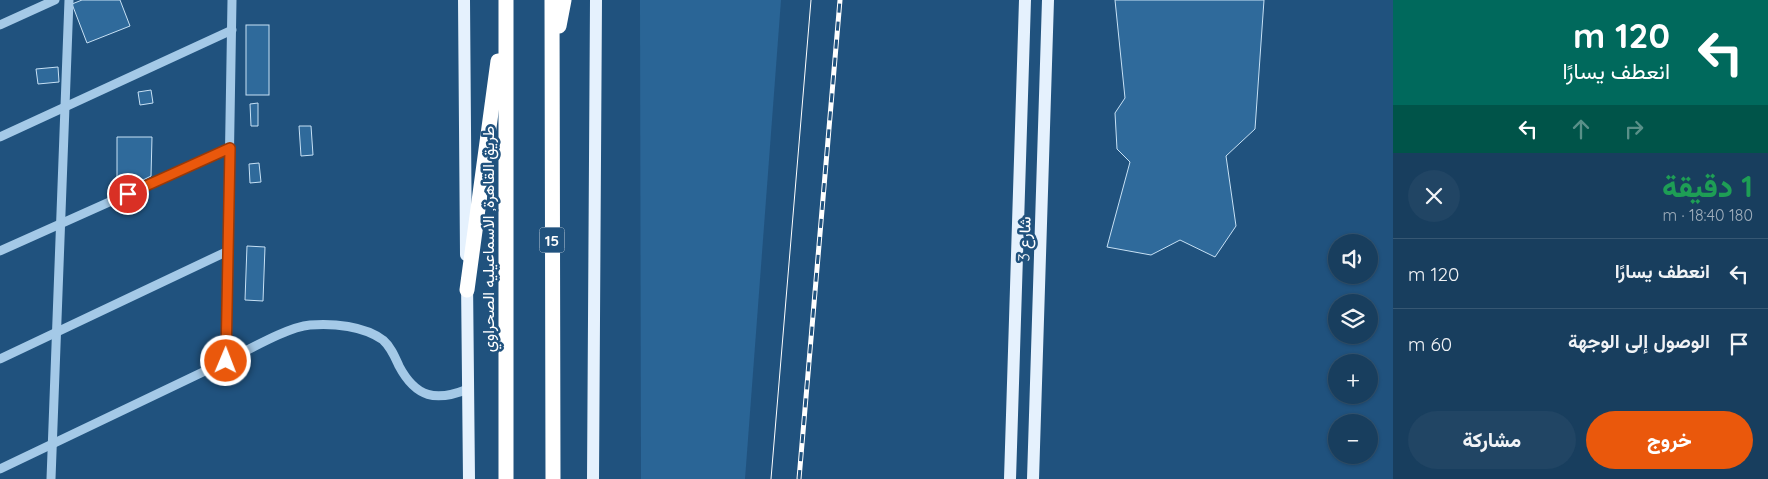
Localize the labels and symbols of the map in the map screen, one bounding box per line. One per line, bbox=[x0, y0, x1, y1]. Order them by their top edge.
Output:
street label: طريق القاهرة, الاسماعيليه الصحراوي bbox=[478, 126, 502, 352]
pin bbox=[107, 173, 149, 215]
street label: شارع 3 bbox=[1013, 216, 1037, 262]
road number: 15 bbox=[540, 228, 564, 252]
position arrow bbox=[199, 334, 251, 386]

